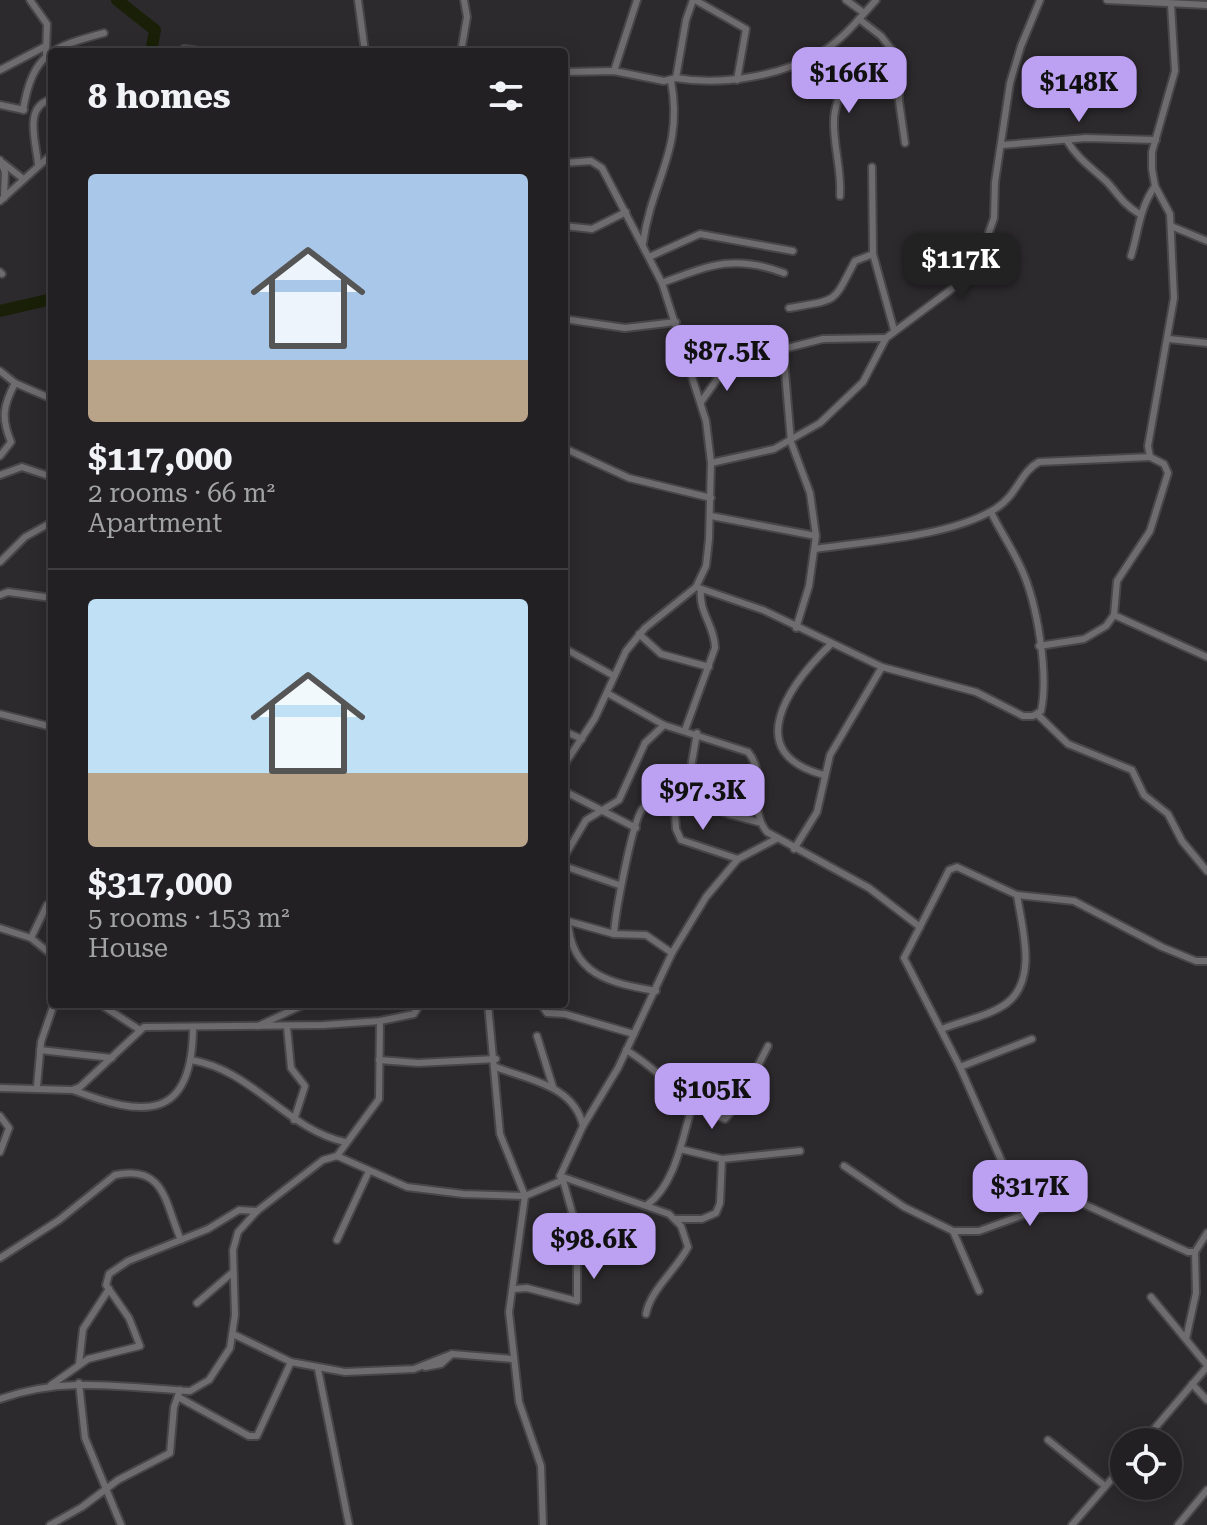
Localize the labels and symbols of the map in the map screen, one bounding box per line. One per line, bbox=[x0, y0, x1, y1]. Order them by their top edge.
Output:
pin: $166K bbox=[793, 47, 905, 115]
pin: $148K bbox=[1023, 56, 1135, 124]
pin: $117K bbox=[905, 233, 1017, 301]
pin: $87.5K bbox=[662, 325, 792, 393]
pin: $97.3K bbox=[638, 764, 768, 832]
pin: $105K bbox=[656, 1063, 768, 1131]
pin: $317K bbox=[974, 1160, 1086, 1228]
pin: $98.6K bbox=[529, 1213, 659, 1281]

